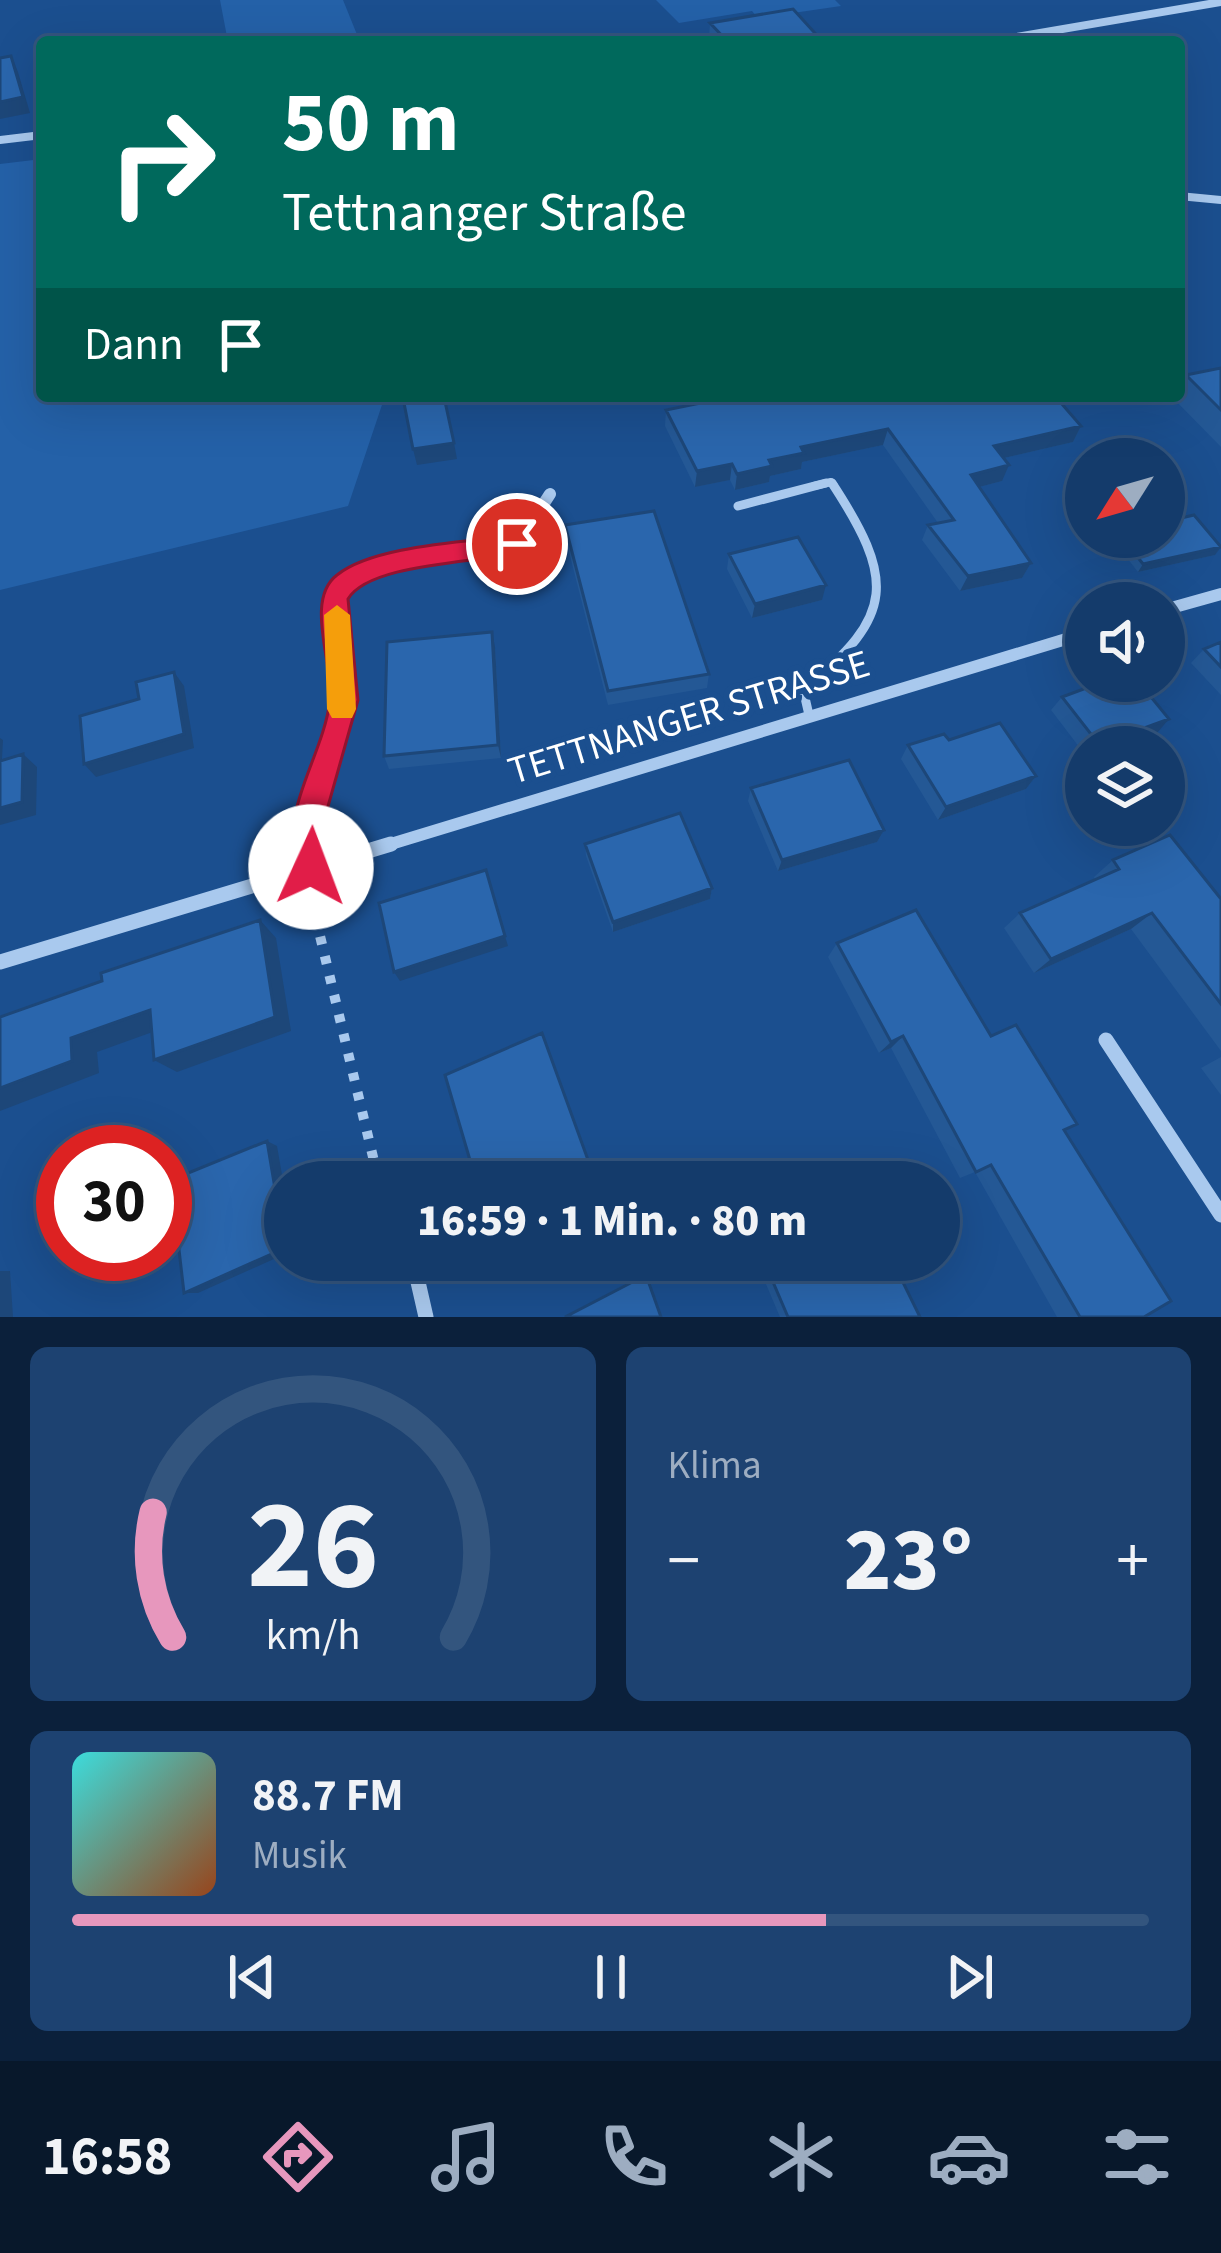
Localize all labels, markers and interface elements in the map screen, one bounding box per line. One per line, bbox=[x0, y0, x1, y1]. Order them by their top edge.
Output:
text: 50 m bbox=[282, 64, 460, 184]
icon: right bbox=[84, 84, 240, 240]
text: Tettnanger Straße bbox=[282, 175, 687, 252]
icon: arrive bbox=[208, 312, 274, 378]
text: Dann bbox=[84, 313, 184, 377]
north arrow bbox=[1065, 438, 1185, 558]
map controls bbox=[1065, 438, 1185, 846]
pin bbox=[466, 493, 568, 595]
icon: arrive bbox=[484, 511, 550, 577]
button: sound bbox=[1065, 582, 1185, 702]
street label: TETTNANGER STRASSE bbox=[501, 636, 877, 800]
button: layers bbox=[1065, 726, 1185, 846]
position arrow bbox=[248, 804, 374, 930]
speed limit sign: 30 bbox=[36, 1125, 192, 1281]
text: 16:59 · 1 Min. · 80 m bbox=[417, 1189, 807, 1253]
text: Klima bbox=[668, 1438, 762, 1494]
text: 26 bbox=[247, 1458, 379, 1636]
text: 23° bbox=[843, 1497, 973, 1625]
text: − bbox=[668, 1514, 700, 1608]
text: + bbox=[1116, 1514, 1149, 1608]
text: km/h bbox=[265, 1605, 360, 1666]
text: 88.7 FM bbox=[252, 1764, 404, 1828]
text: Musik bbox=[252, 1828, 347, 1884]
icon: previous bbox=[219, 1944, 285, 2010]
icon: pause bbox=[578, 1944, 644, 2010]
icon: next bbox=[937, 1944, 1003, 2010]
icon: directions bbox=[256, 2115, 340, 2199]
icon: music bbox=[424, 2115, 508, 2199]
icon: phone bbox=[592, 2115, 676, 2199]
icon: climate bbox=[759, 2115, 843, 2199]
icon: car bbox=[927, 2115, 1011, 2199]
icon: filters bbox=[1095, 2115, 1179, 2199]
text: 16:58 bbox=[42, 2119, 172, 2196]

